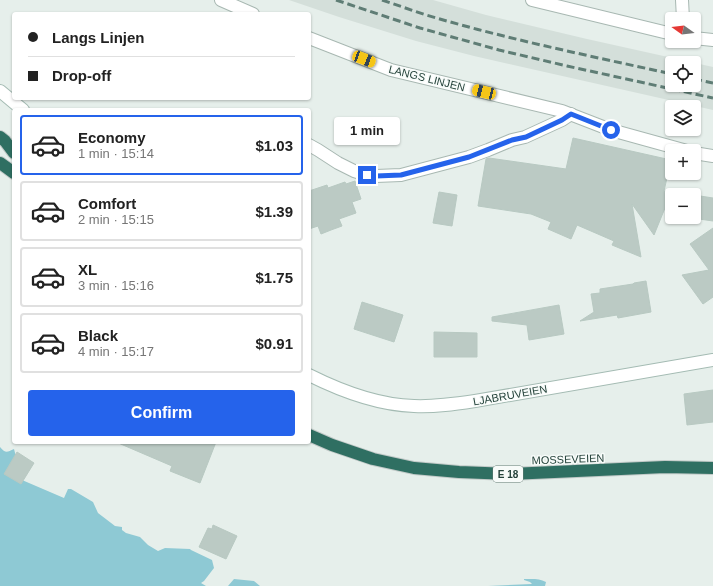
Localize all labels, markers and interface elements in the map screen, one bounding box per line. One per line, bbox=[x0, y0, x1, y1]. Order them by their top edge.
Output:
north arrow bbox=[665, 12, 701, 48]
map controls bbox=[665, 12, 701, 224]
text: Langs Linjen bbox=[52, 29, 145, 46]
car bbox=[351, 49, 377, 69]
button: locate bbox=[665, 56, 701, 92]
street label: LANGS LINJEN bbox=[388, 63, 466, 93]
text: Drop-off bbox=[52, 67, 111, 84]
car bbox=[471, 83, 497, 101]
button: layers bbox=[665, 100, 701, 136]
callout: 1 min bbox=[334, 117, 400, 145]
route start bbox=[602, 121, 620, 139]
text: 1 min bbox=[350, 123, 384, 138]
icon: car bbox=[30, 127, 66, 163]
text: Economy bbox=[78, 129, 146, 146]
text: $1.03 bbox=[255, 137, 293, 154]
button: + bbox=[665, 144, 701, 180]
text: 1 min · 15:14 bbox=[78, 146, 154, 161]
route end bbox=[358, 166, 376, 184]
button: − bbox=[665, 188, 701, 224]
icon: car bbox=[30, 193, 66, 229]
text: Comfort bbox=[78, 195, 136, 212]
text: $1.39 bbox=[255, 203, 293, 220]
text: 2 min · 15:15 bbox=[78, 212, 154, 227]
icon: car bbox=[30, 259, 66, 295]
text: XL bbox=[78, 261, 97, 278]
text: $1.75 bbox=[255, 269, 293, 286]
text: 3 min · 15:16 bbox=[78, 278, 154, 293]
icon: car bbox=[30, 325, 66, 361]
text: Black bbox=[78, 327, 118, 344]
text: $0.91 bbox=[255, 335, 293, 352]
text: 4 min · 15:17 bbox=[78, 344, 154, 359]
street label: LJABRUVEIEN bbox=[472, 383, 548, 407]
button: Confirm bbox=[28, 390, 295, 436]
street label: MOSSEVEIEN bbox=[531, 452, 605, 466]
road number: E 18 bbox=[493, 466, 523, 482]

